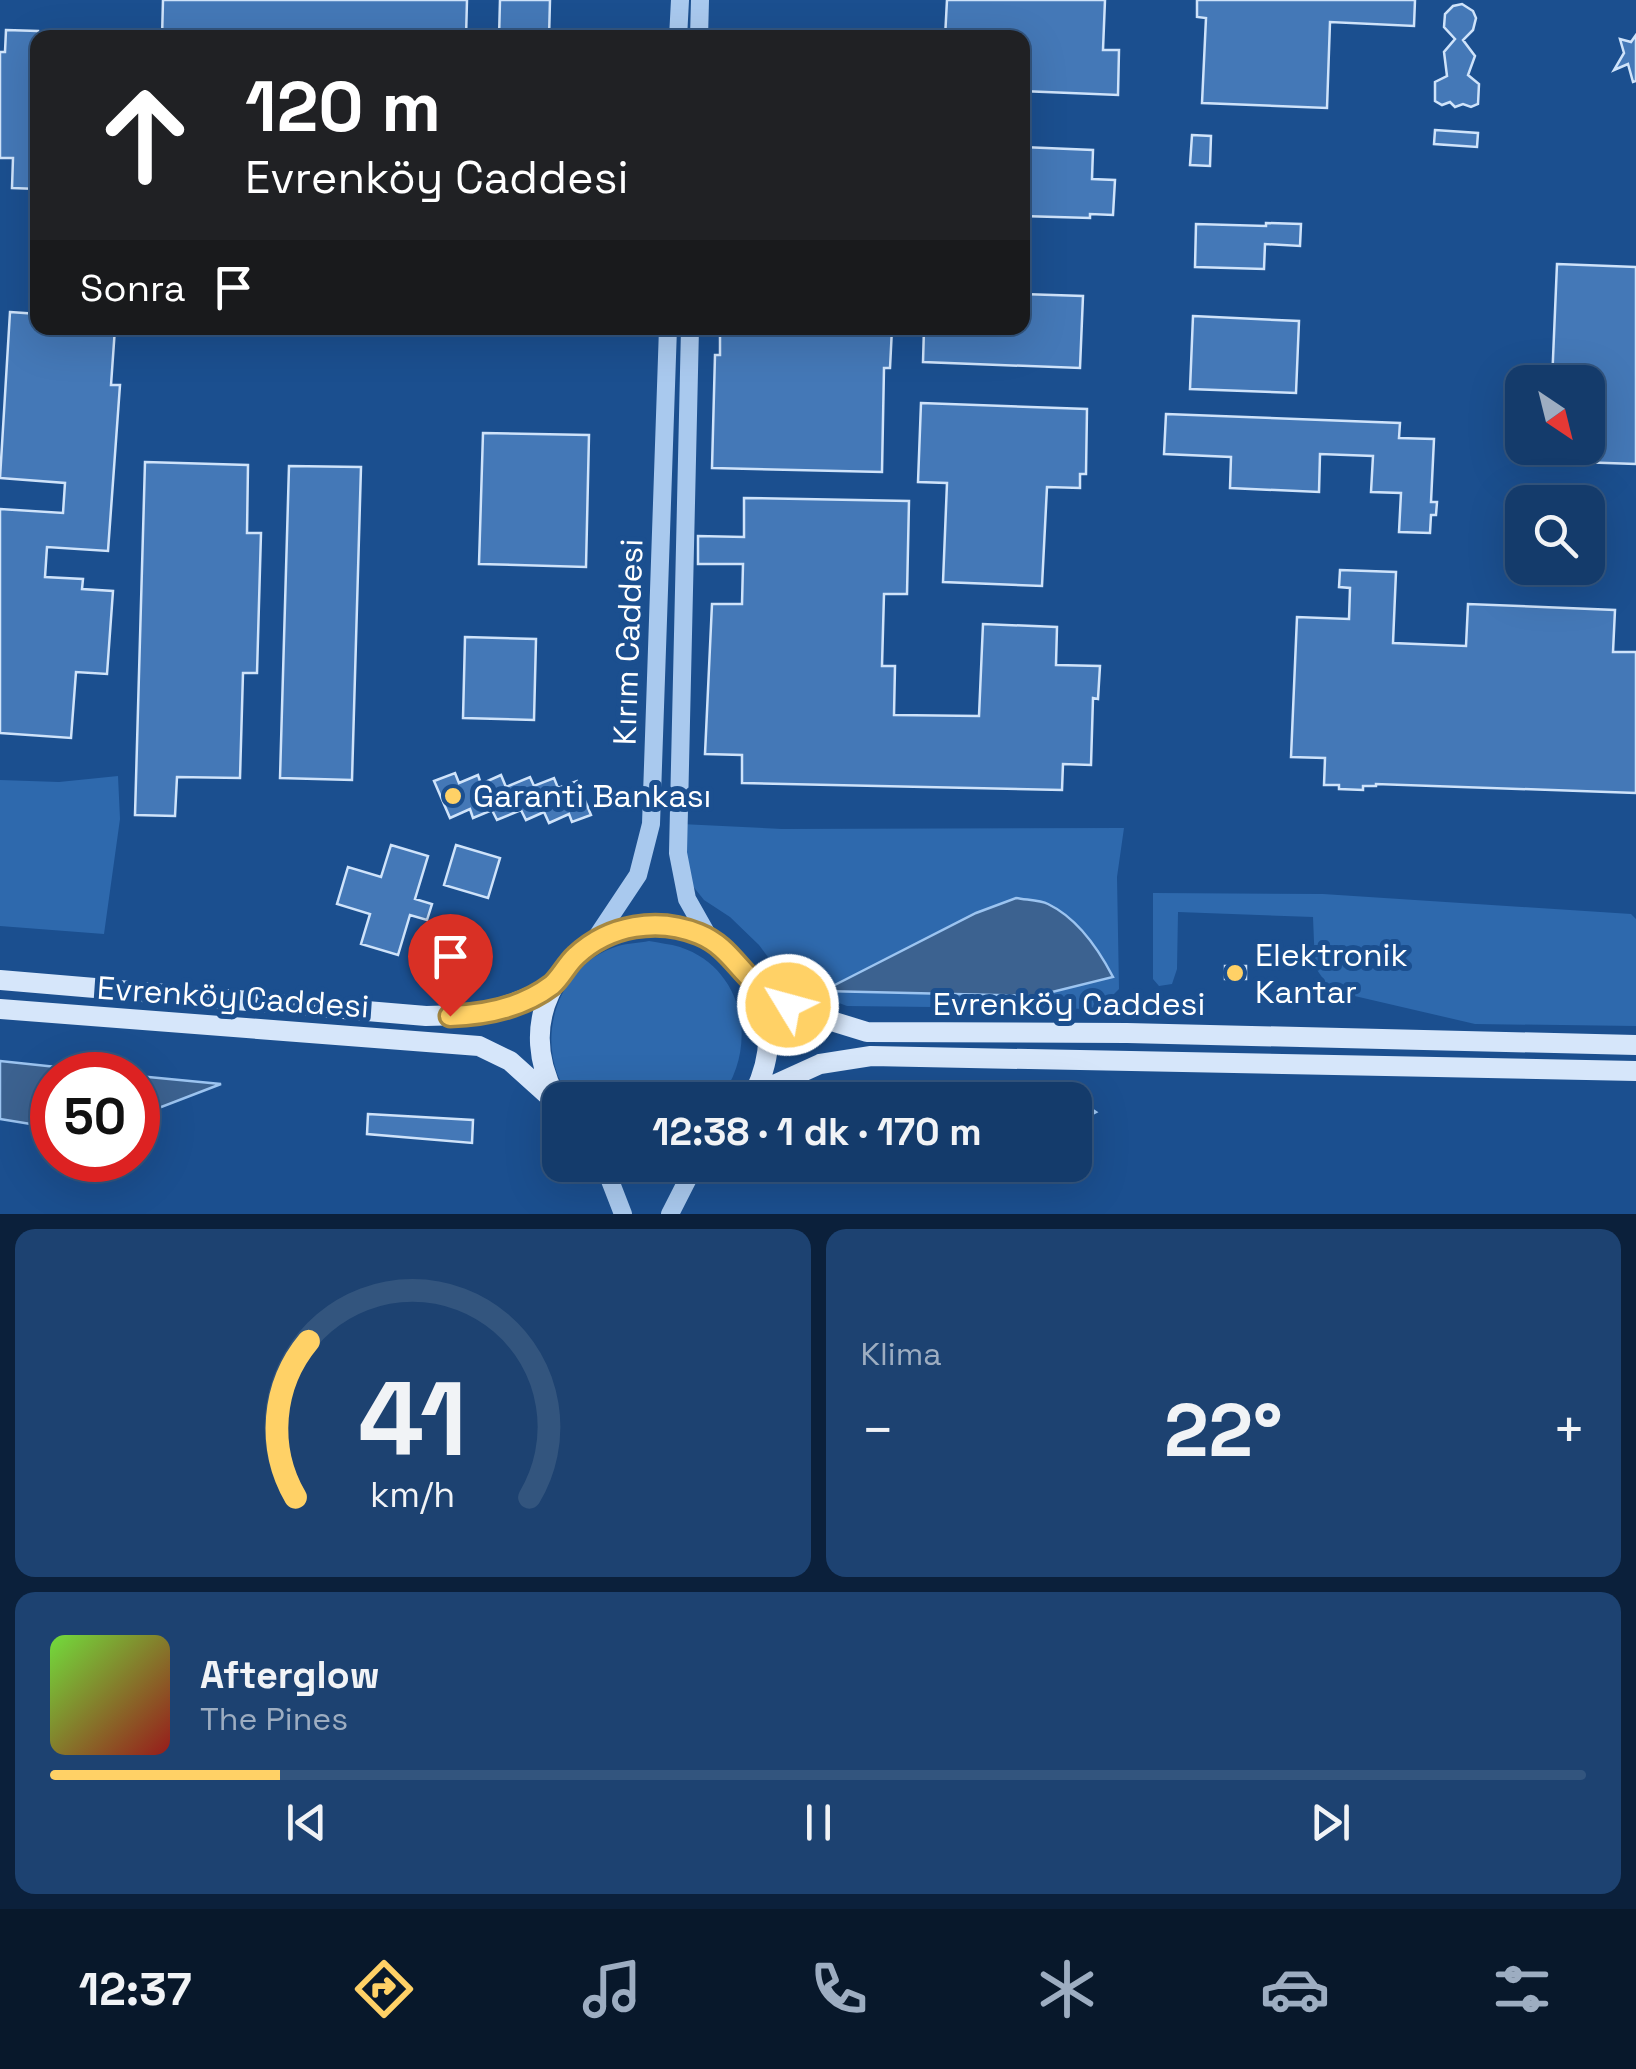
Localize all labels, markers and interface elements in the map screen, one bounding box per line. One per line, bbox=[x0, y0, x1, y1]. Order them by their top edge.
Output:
text: 120 m bbox=[245, 62, 441, 151]
icon: ahead bbox=[80, 70, 210, 200]
text: Evrenköy Caddesi bbox=[245, 149, 628, 206]
icon: arrive bbox=[206, 260, 261, 315]
text: Sonra bbox=[80, 264, 186, 312]
north arrow bbox=[1505, 365, 1605, 465]
map controls bbox=[1505, 365, 1605, 585]
button: search bbox=[1505, 485, 1605, 585]
street label: Kırım Caddesi bbox=[604, 538, 652, 746]
place label: Garanti Bankası bbox=[473, 776, 711, 816]
marker: Garanti Bankası bbox=[442, 785, 464, 807]
pin bbox=[408, 914, 493, 1017]
icon: arrive bbox=[423, 929, 478, 984]
place label: Elektronik Kantar bbox=[1255, 935, 1408, 1012]
position arrow bbox=[736, 953, 840, 1057]
marker: Elektronik Kantar bbox=[1224, 962, 1246, 984]
street label: Evrenköy Caddesi bbox=[96, 968, 370, 1026]
street label: Evrenköy Caddesi bbox=[933, 984, 1205, 1024]
speed limit sign: 50 bbox=[30, 1052, 160, 1182]
text: 12:38 · 1 dk · 170 m bbox=[652, 1108, 982, 1156]
text: Klima bbox=[861, 1334, 942, 1374]
text: 41 bbox=[358, 1353, 467, 1485]
text: 22° bbox=[1164, 1382, 1283, 1478]
text: − bbox=[861, 1395, 895, 1465]
text: + bbox=[1552, 1395, 1586, 1465]
text: km/h bbox=[370, 1472, 455, 1517]
text: Afterglow bbox=[200, 1651, 380, 1699]
text: The Pines bbox=[200, 1699, 348, 1739]
icon: previous bbox=[279, 1795, 334, 1850]
icon: pause bbox=[791, 1795, 846, 1850]
icon: next bbox=[1303, 1795, 1358, 1850]
icon: directions bbox=[349, 1954, 419, 2024]
icon: music bbox=[577, 1954, 647, 2024]
icon: phone bbox=[804, 1954, 874, 2024]
icon: climate bbox=[1032, 1954, 1102, 2024]
icon: car bbox=[1260, 1954, 1330, 2024]
icon: filters bbox=[1487, 1954, 1557, 2024]
text: 12:37 bbox=[79, 1961, 192, 2018]

